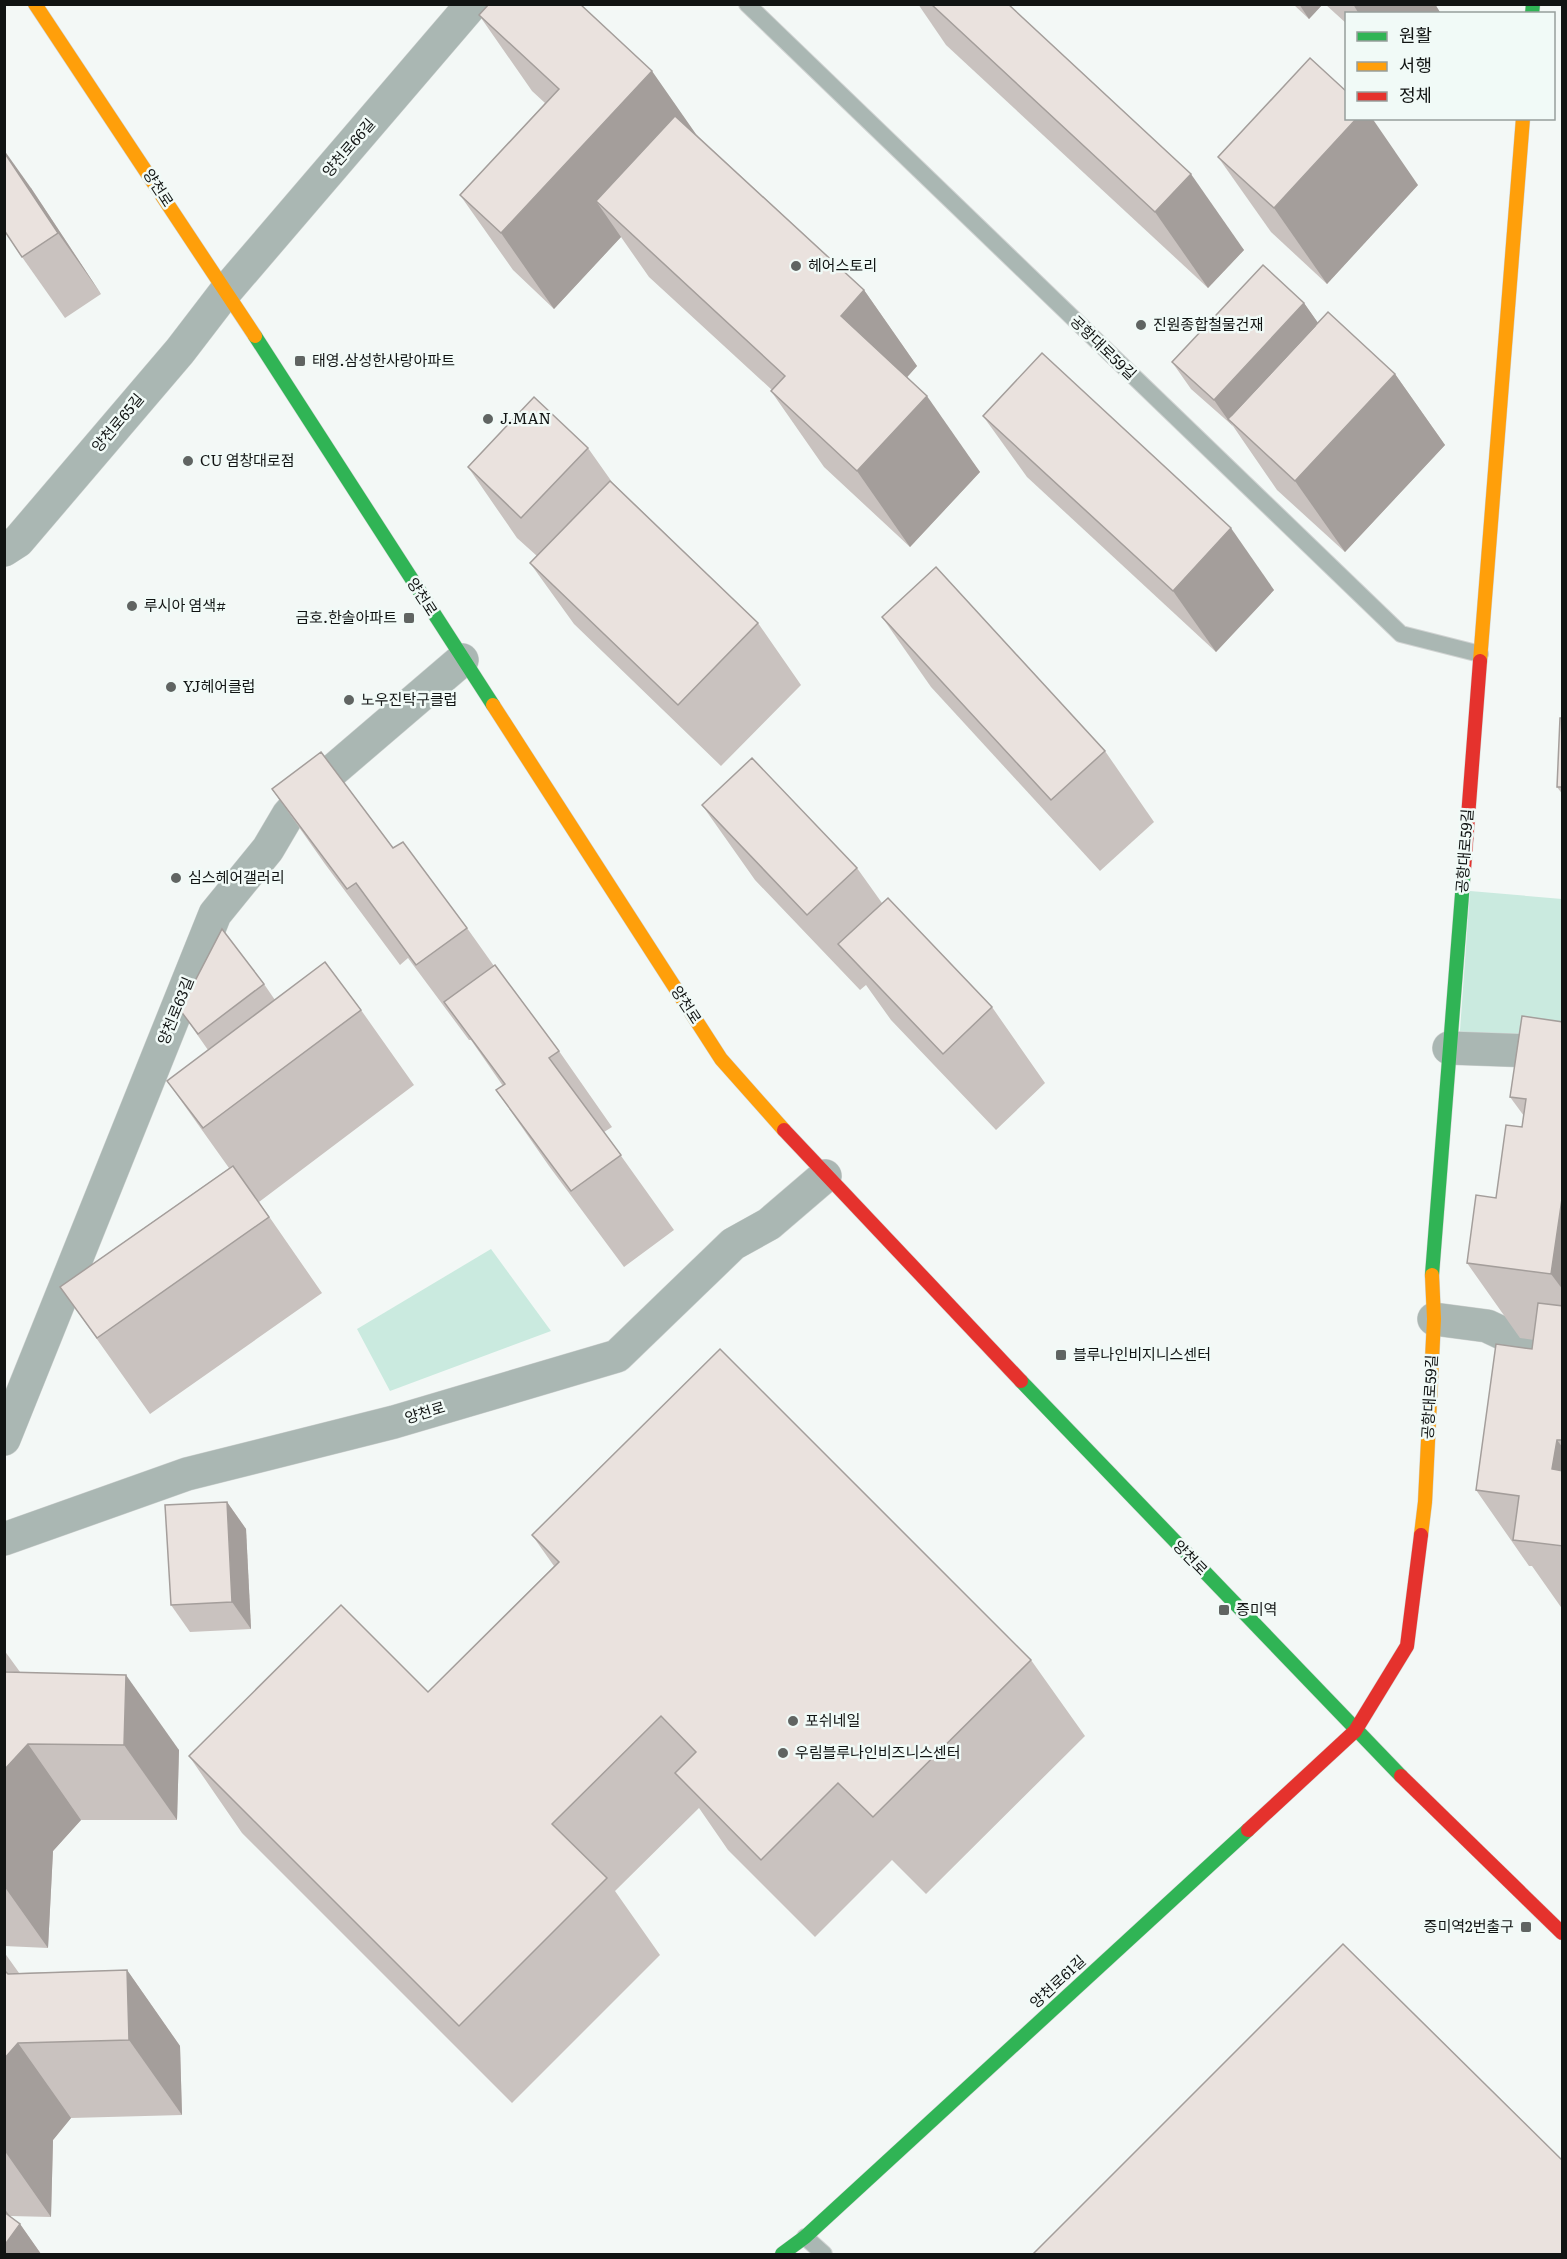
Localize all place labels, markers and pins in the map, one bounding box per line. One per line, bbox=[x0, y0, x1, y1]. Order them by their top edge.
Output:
place label: 헤어스토리 bbox=[808, 253, 877, 276]
marker: 헤어스토리 bbox=[789, 259, 803, 273]
place label: 진원종합철물건재 bbox=[1153, 312, 1263, 335]
marker: 진원종합철물건재 bbox=[1134, 318, 1148, 332]
place label: 태영.삼성한사랑아파트 bbox=[312, 348, 455, 371]
marker: 태영.삼성한사랑아파트 bbox=[293, 354, 307, 368]
place label: J.MAN bbox=[500, 406, 551, 429]
marker: J.MAN bbox=[481, 412, 495, 426]
place label: CU 염창대로점 bbox=[200, 448, 295, 471]
marker: CU 염창대로점 bbox=[181, 454, 195, 468]
place label: 루시아 염색# bbox=[144, 593, 226, 616]
marker: 루시아 염색# bbox=[125, 599, 139, 613]
place label: 금호.한솔아파트 bbox=[295, 605, 397, 628]
marker: 금호.한솔아파트 bbox=[402, 611, 416, 625]
place label: YJ헤어클럽 bbox=[183, 674, 256, 697]
marker: YJ헤어클럽 bbox=[164, 680, 178, 694]
place label: 노우진탁구클럽 bbox=[361, 687, 458, 710]
marker: 노우진탁구클럽 bbox=[342, 693, 356, 707]
place label: 심스헤어갤러리 bbox=[188, 865, 285, 888]
marker: 심스헤어갤러리 bbox=[169, 871, 183, 885]
place label: 블루나인비지니스센터 bbox=[1073, 1342, 1211, 1365]
marker: 블루나인비지니스센터 bbox=[1054, 1348, 1068, 1362]
place label: 증미역 bbox=[1236, 1597, 1277, 1620]
marker: 증미역 bbox=[1217, 1603, 1231, 1617]
place label: 포쉬네일 bbox=[805, 1708, 860, 1731]
marker: 포쉬네일 bbox=[786, 1714, 800, 1728]
place label: 우림블루나인비즈니스센터 bbox=[795, 1740, 961, 1763]
marker: 우림블루나인비즈니스센터 bbox=[776, 1746, 790, 1760]
place label: 증미역2번출구 bbox=[1424, 1914, 1514, 1937]
marker: 증미역2번출구 bbox=[1519, 1920, 1533, 1934]

